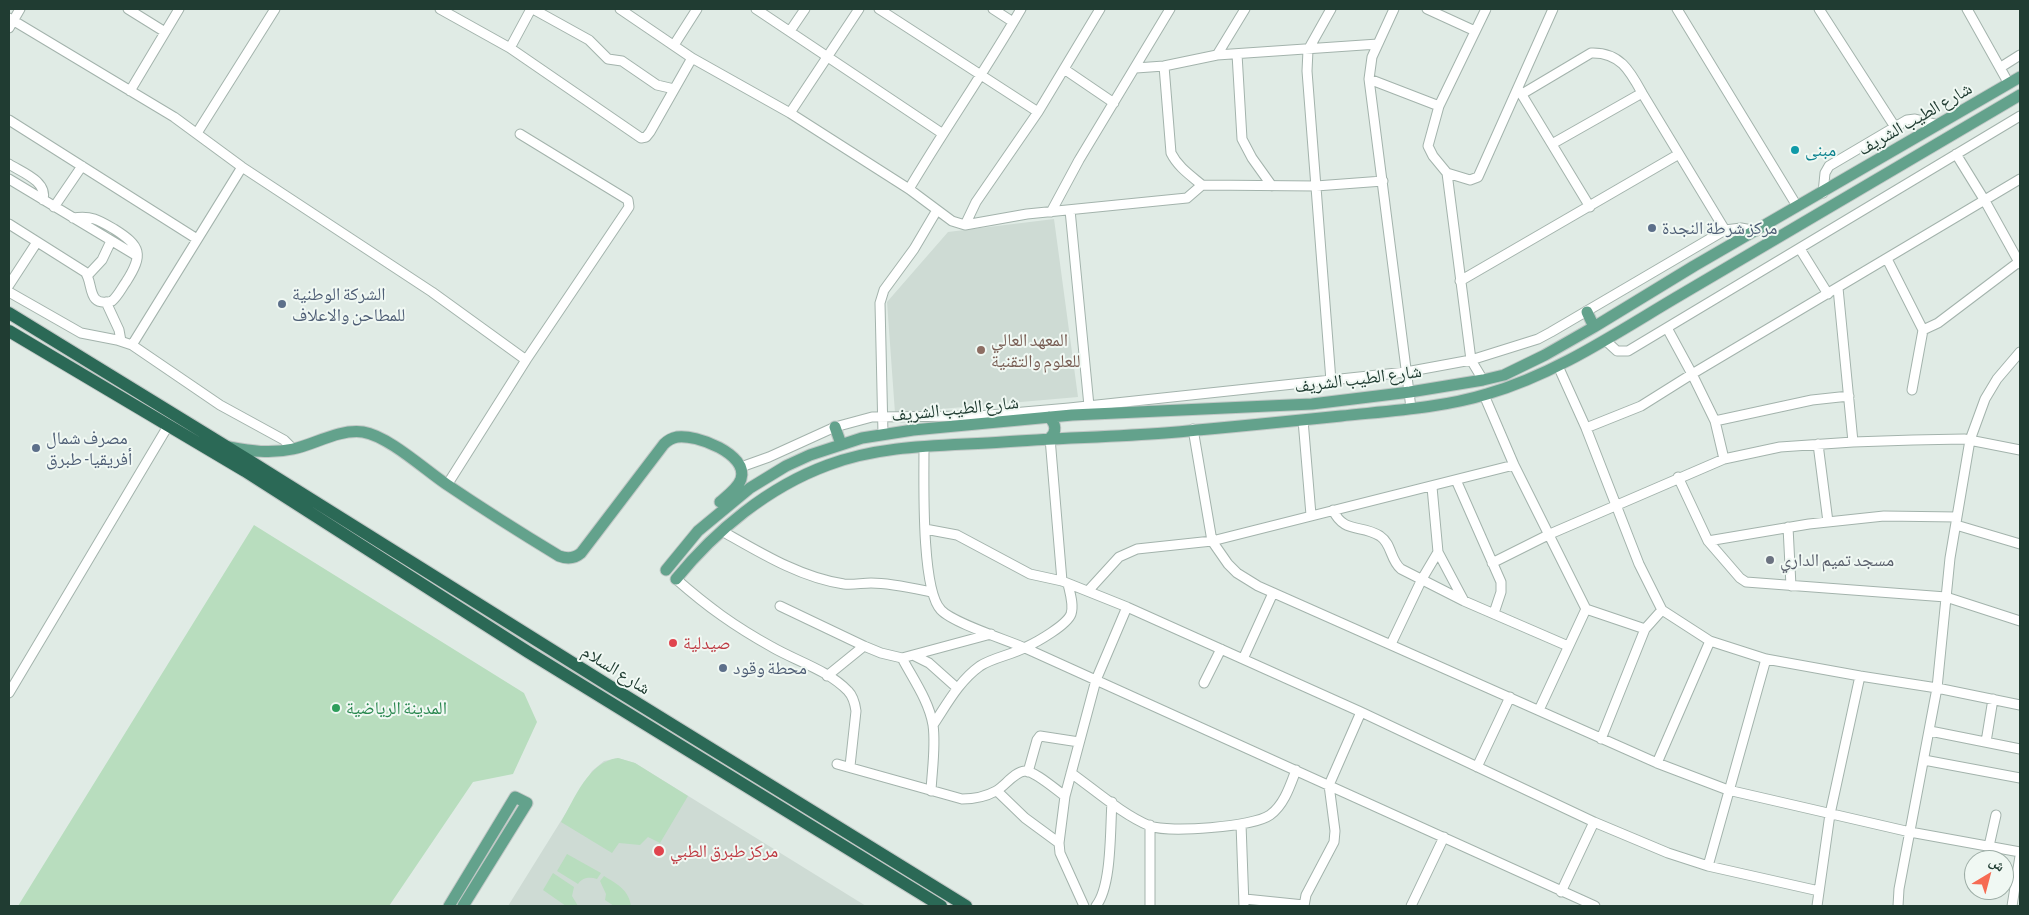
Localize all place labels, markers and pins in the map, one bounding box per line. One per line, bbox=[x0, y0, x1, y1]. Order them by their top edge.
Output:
place label: مبنى bbox=[1805, 139, 1836, 161]
marker: مبنى bbox=[1789, 144, 1801, 156]
place label: مركز شرطة النجدة bbox=[1662, 217, 1778, 239]
marker: مركز شرطة النجدة bbox=[1646, 222, 1658, 234]
place label: الشركة الوطنية للمطاحن والاعلاف bbox=[292, 283, 405, 326]
marker: الشركة الوطنية للمطاحن والاعلاف bbox=[276, 298, 288, 310]
place label: المعهد العالي للعلوم والتقنية bbox=[991, 329, 1081, 372]
marker: المعهد العالي للعلوم والتقنية bbox=[975, 344, 987, 356]
place label: مصرف شمال أفريقيا- طبرق bbox=[46, 427, 132, 469]
marker: مصرف شمال أفريقيا- طبرق bbox=[30, 442, 42, 454]
place label: مسجد تميم الداري bbox=[1780, 549, 1894, 571]
marker: مسجد تميم الداري bbox=[1764, 554, 1776, 566]
place label: صيدلية bbox=[683, 632, 731, 654]
marker: صيدلية bbox=[667, 637, 679, 649]
place label: محطة وقود bbox=[733, 657, 807, 679]
marker: محطة وقود bbox=[717, 662, 729, 674]
place label: المدينة الرياضية bbox=[346, 697, 447, 719]
marker: المدينة الرياضية bbox=[330, 702, 342, 714]
place label: مركز طبرق الطبي bbox=[670, 840, 778, 862]
marker: مركز طبرق الطبي bbox=[652, 844, 666, 858]

